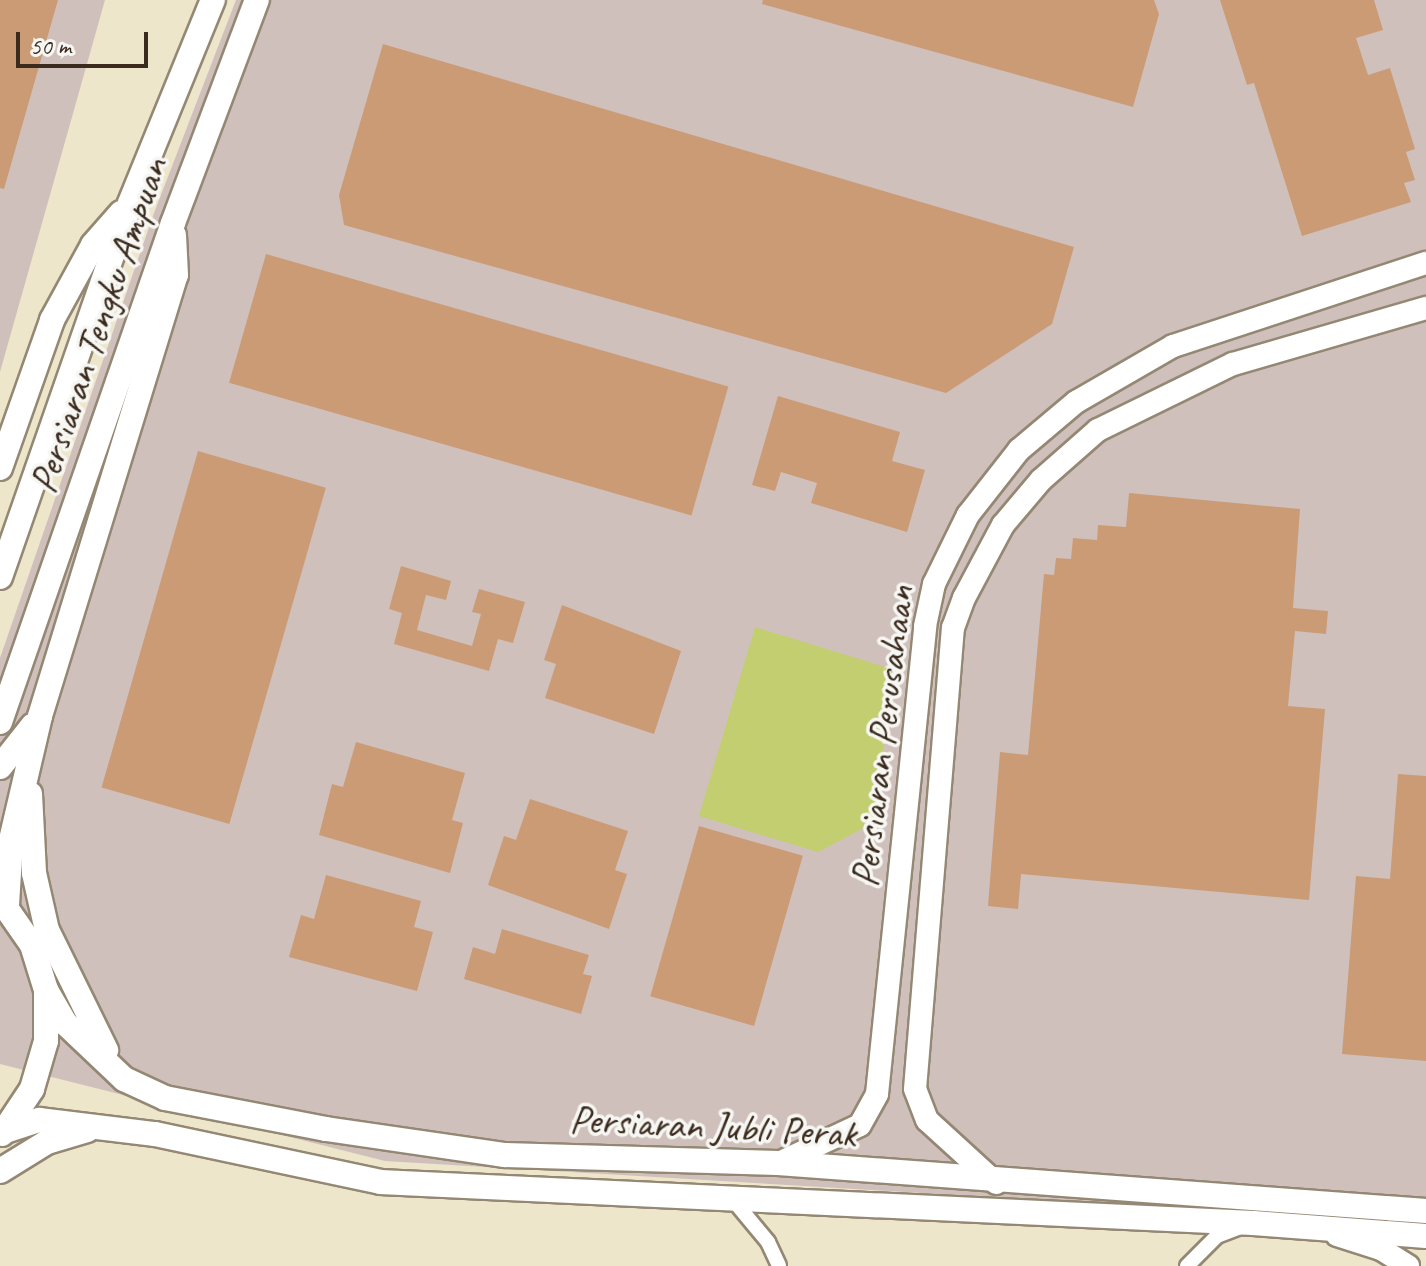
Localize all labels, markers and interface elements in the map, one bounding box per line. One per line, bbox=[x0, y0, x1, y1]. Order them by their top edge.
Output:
scale bar bbox=[20, 16, 152, 66]
text: 50 m bbox=[30, 31, 71, 61]
street label: Persiaran Tengku Ampuan bbox=[19, 153, 177, 497]
street label: Persiaran Perusahaan bbox=[840, 583, 924, 889]
street label: Persiaran Jubli Perak bbox=[569, 1095, 857, 1157]

